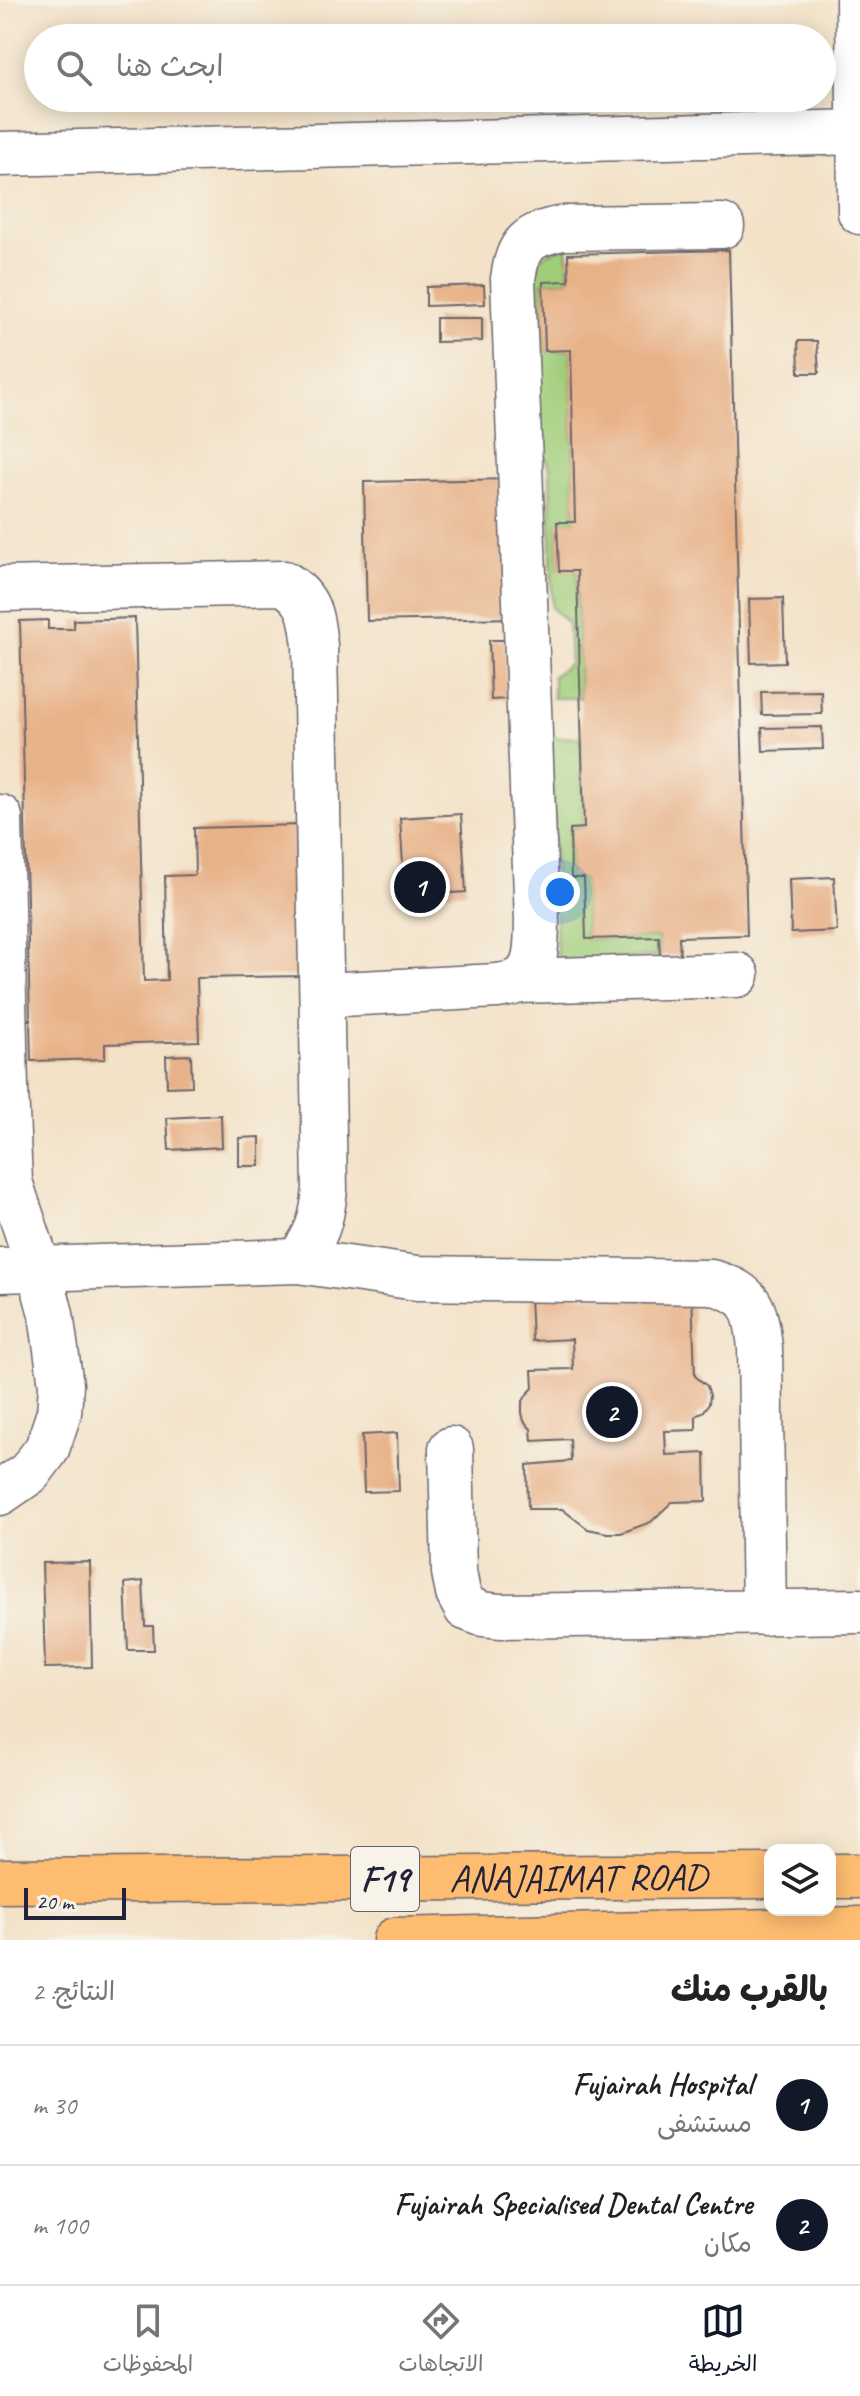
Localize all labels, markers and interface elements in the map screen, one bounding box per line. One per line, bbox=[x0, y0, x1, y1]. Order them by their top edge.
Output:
search box bbox=[24, 24, 836, 112]
icon: search bbox=[52, 46, 96, 90]
text: ابحث هنا bbox=[116, 47, 224, 85]
pin: 1 bbox=[394, 857, 446, 917]
your location bbox=[540, 872, 580, 912]
pin: 2 bbox=[586, 1382, 638, 1442]
map controls bbox=[764, 1844, 836, 1916]
button: layers bbox=[764, 1844, 836, 1916]
road number: F19 bbox=[351, 1847, 419, 1911]
street label: ANAJAIMAT ROAD bbox=[449, 1853, 710, 1902]
scale bar bbox=[24, 1884, 126, 1920]
text: 20 m bbox=[36, 1888, 73, 1916]
text: بالقرب منك bbox=[671, 1968, 828, 2011]
text: النتائج: 2 bbox=[32, 1975, 115, 2008]
text: Fujairah Hospital bbox=[573, 2065, 752, 2103]
text: 30 m bbox=[32, 2089, 76, 2122]
text: 1 bbox=[796, 2089, 808, 2122]
text: مستشفى bbox=[657, 2107, 752, 2140]
text: Fujairah Specialised Dental Centre bbox=[395, 2185, 752, 2223]
text: 100 m bbox=[32, 2209, 88, 2242]
text: 2 bbox=[796, 2209, 808, 2242]
text: مكان bbox=[704, 2227, 752, 2260]
tab: المحفوظات bbox=[103, 2299, 193, 2383]
tab: الاتجاهات bbox=[399, 2299, 483, 2383]
tab: الخريطة bbox=[689, 2299, 757, 2383]

